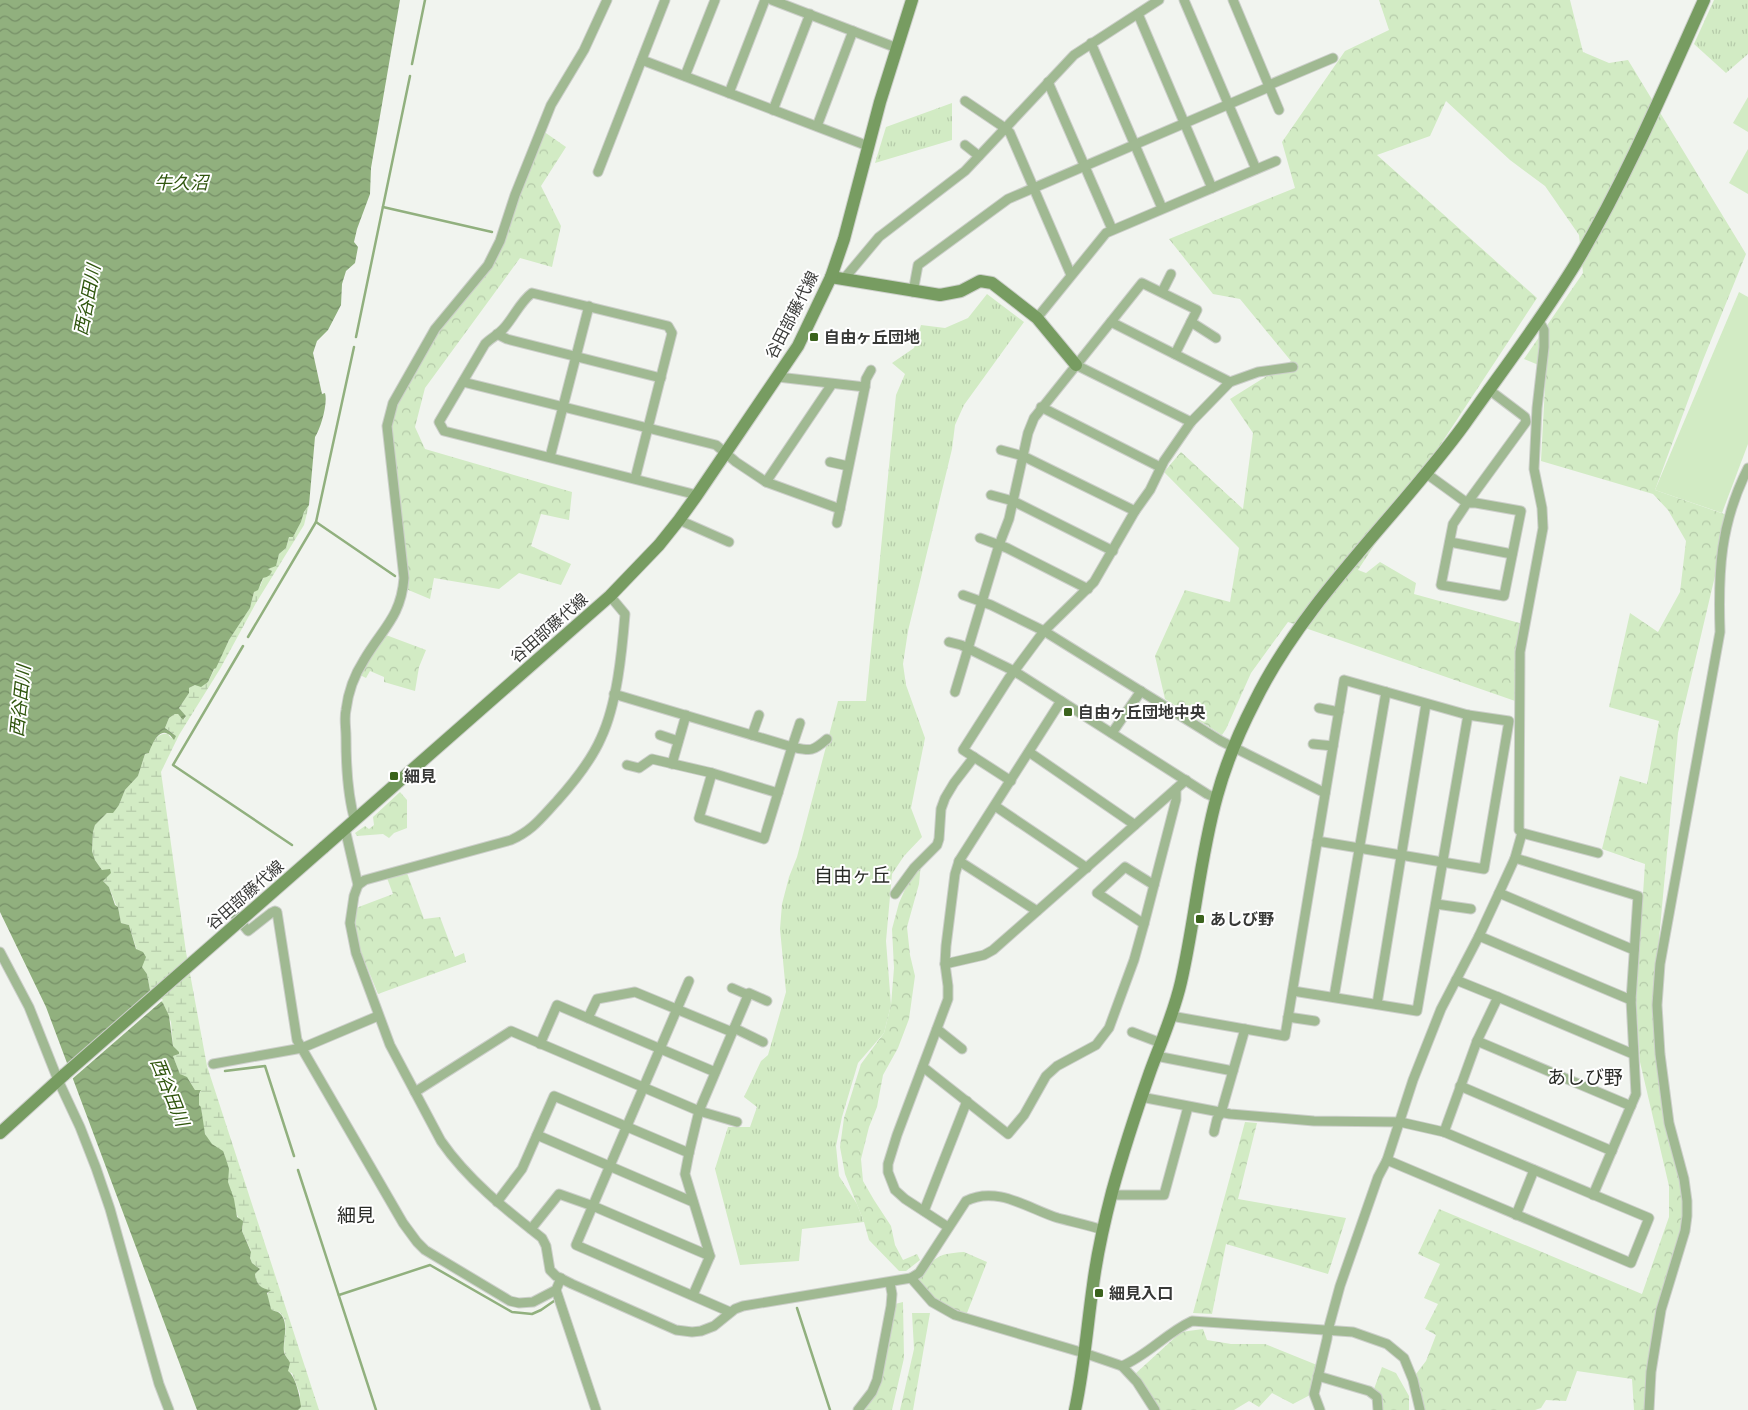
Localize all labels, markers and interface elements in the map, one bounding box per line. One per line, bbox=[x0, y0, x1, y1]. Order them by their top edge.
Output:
water label: 牛久沼 bbox=[154, 172, 211, 193]
water label: 西谷田川 bbox=[70, 261, 105, 337]
street label: 谷田部藤代線 bbox=[762, 268, 822, 362]
place label: 自由ヶ丘団地 bbox=[824, 328, 920, 347]
marker: 自由ヶ丘団地 bbox=[808, 331, 820, 343]
street label: 谷田部藤代線 bbox=[507, 589, 591, 667]
water label: 西谷田川 bbox=[6, 662, 34, 738]
place label: 自由ヶ丘団地中央 bbox=[1078, 703, 1206, 722]
marker: 自由ヶ丘団地中央 bbox=[1062, 706, 1074, 718]
place label: 細見 bbox=[404, 767, 436, 786]
marker: 細見 bbox=[388, 770, 400, 782]
street label: 谷田部藤代線 bbox=[203, 856, 287, 934]
district label: 自由ヶ丘 bbox=[814, 864, 890, 887]
place label: あしび野 bbox=[1210, 910, 1274, 929]
marker: あしび野 bbox=[1194, 913, 1206, 925]
water label: 西谷田川 bbox=[147, 1055, 194, 1131]
district label: あしび野 bbox=[1547, 1066, 1623, 1089]
district label: 細見 bbox=[337, 1204, 375, 1227]
place label: 細見入口 bbox=[1109, 1284, 1173, 1303]
marker: 細見入口 bbox=[1093, 1287, 1105, 1299]

